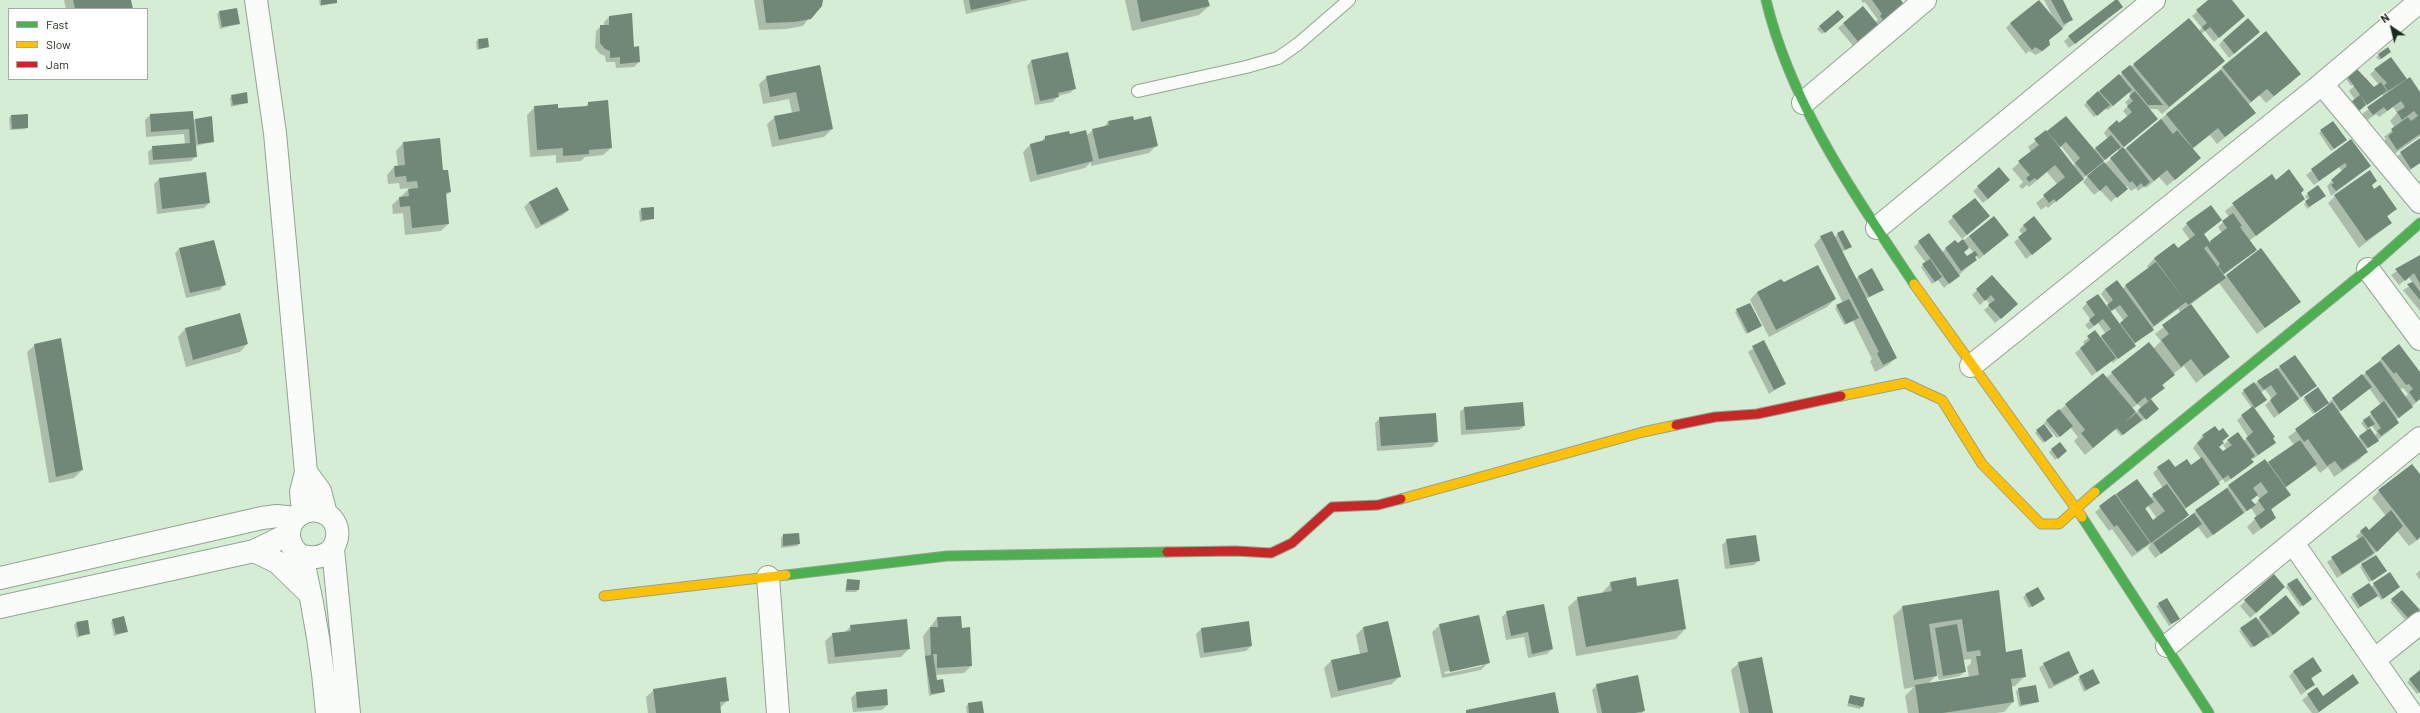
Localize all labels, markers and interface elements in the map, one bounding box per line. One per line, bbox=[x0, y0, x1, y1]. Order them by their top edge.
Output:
legend bbox=[8, 8, 148, 80]
north arrow bbox=[2372, 8, 2412, 48]
text: N bbox=[2378, 10, 2392, 25]
text: Fast bbox=[46, 17, 69, 31]
text: Slow bbox=[46, 37, 71, 51]
text: Jam bbox=[46, 57, 69, 71]

